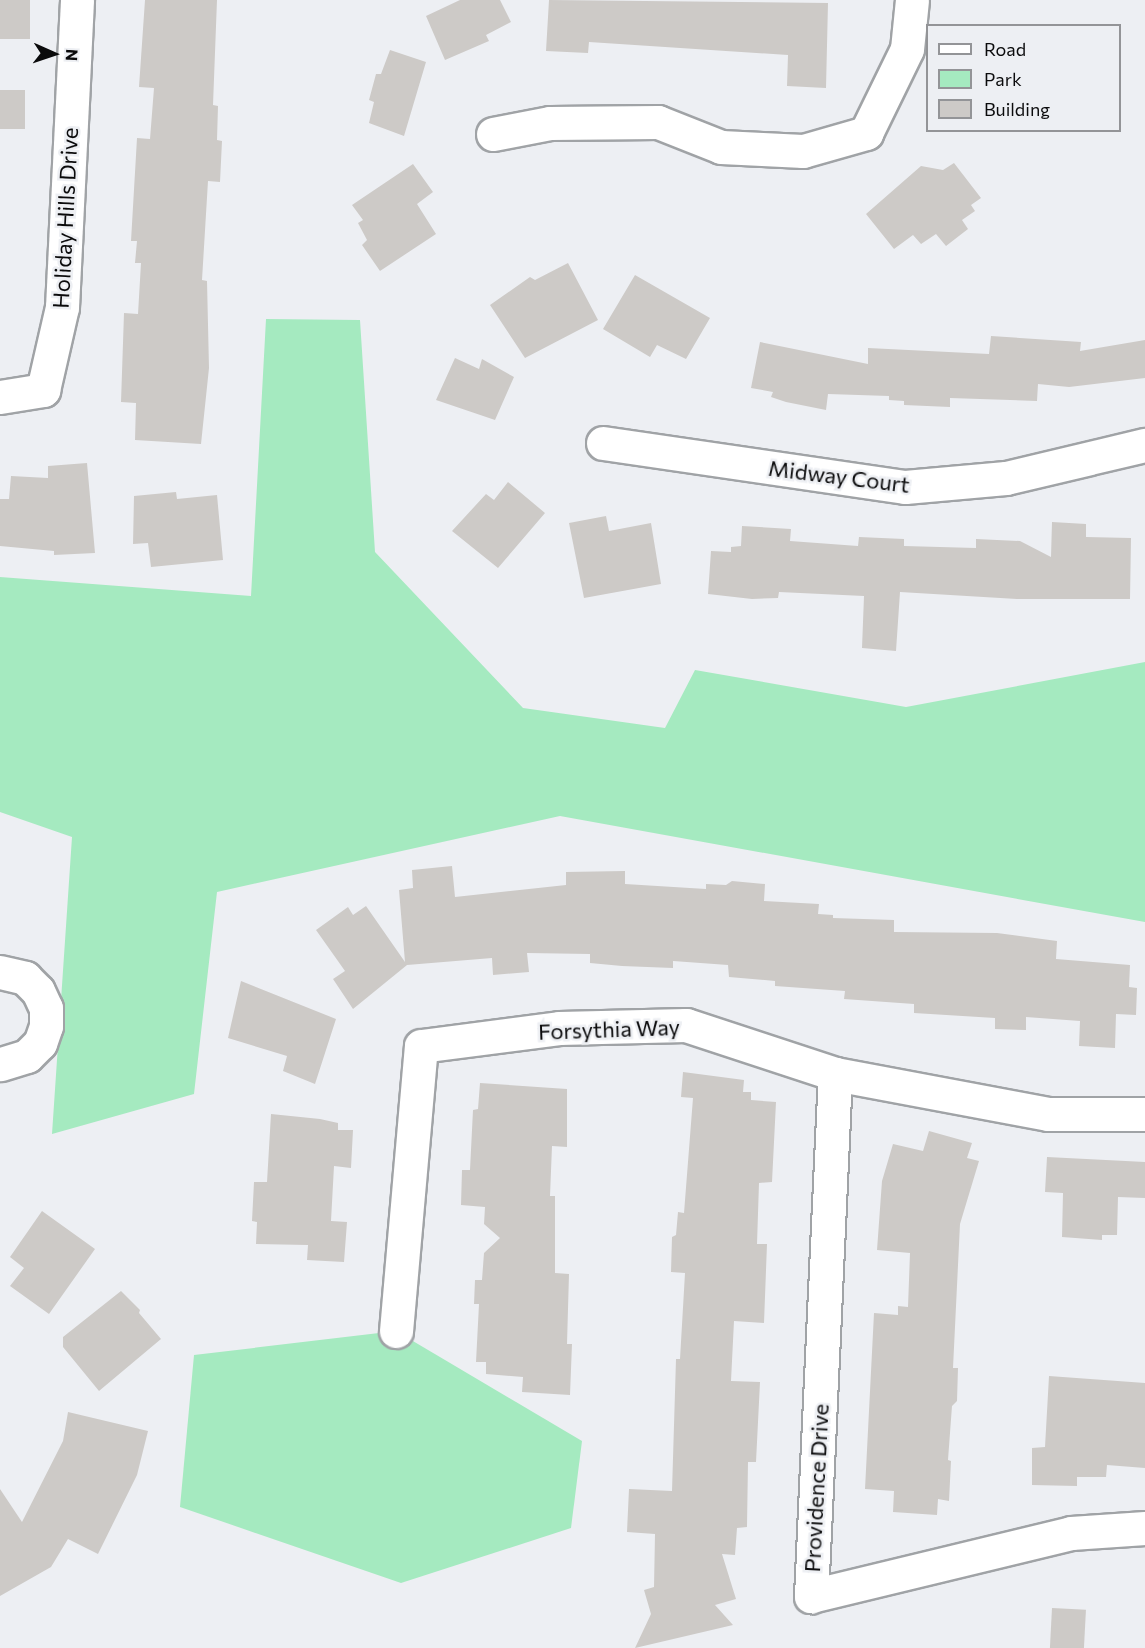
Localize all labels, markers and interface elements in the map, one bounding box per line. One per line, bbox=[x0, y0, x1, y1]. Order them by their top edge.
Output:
north arrow bbox=[24, 24, 84, 84]
legend bbox=[926, 24, 1121, 132]
text: Road bbox=[984, 38, 1026, 60]
text: N bbox=[63, 48, 82, 61]
text: Park bbox=[984, 68, 1022, 90]
text: Building bbox=[984, 98, 1050, 120]
street label: Holiday Hills Drive bbox=[47, 127, 83, 309]
street label: Midway Court bbox=[767, 454, 911, 498]
street label: Forsythia Way bbox=[538, 1013, 680, 1045]
street label: Providence Drive bbox=[798, 1403, 834, 1573]

